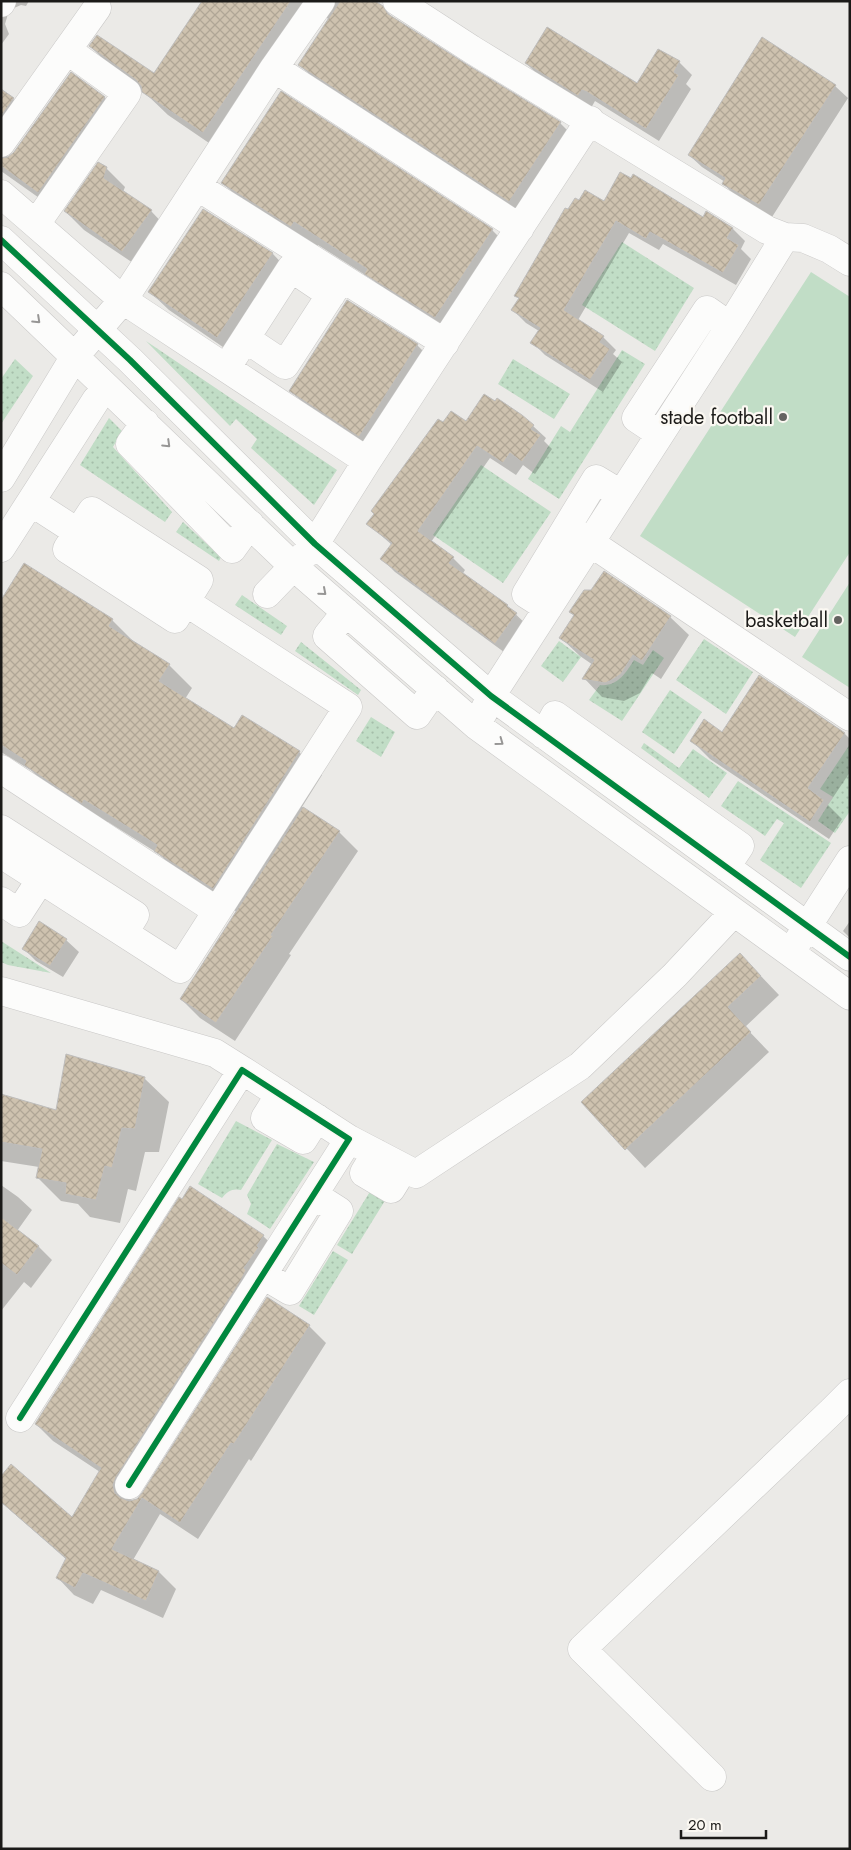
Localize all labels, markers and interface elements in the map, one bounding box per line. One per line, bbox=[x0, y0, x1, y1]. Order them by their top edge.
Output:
one-way arrow bbox=[31, 314, 40, 323]
place label: stade football bbox=[660, 403, 773, 432]
marker: stade football bbox=[777, 411, 789, 423]
one-way arrow bbox=[161, 438, 170, 447]
one-way arrow bbox=[317, 586, 326, 595]
place label: basketball bbox=[745, 606, 828, 635]
marker: basketball bbox=[832, 614, 844, 626]
one-way arrow bbox=[494, 737, 503, 745]
scale bar bbox=[681, 1808, 766, 1840]
text: 20 m bbox=[688, 1814, 722, 1836]

